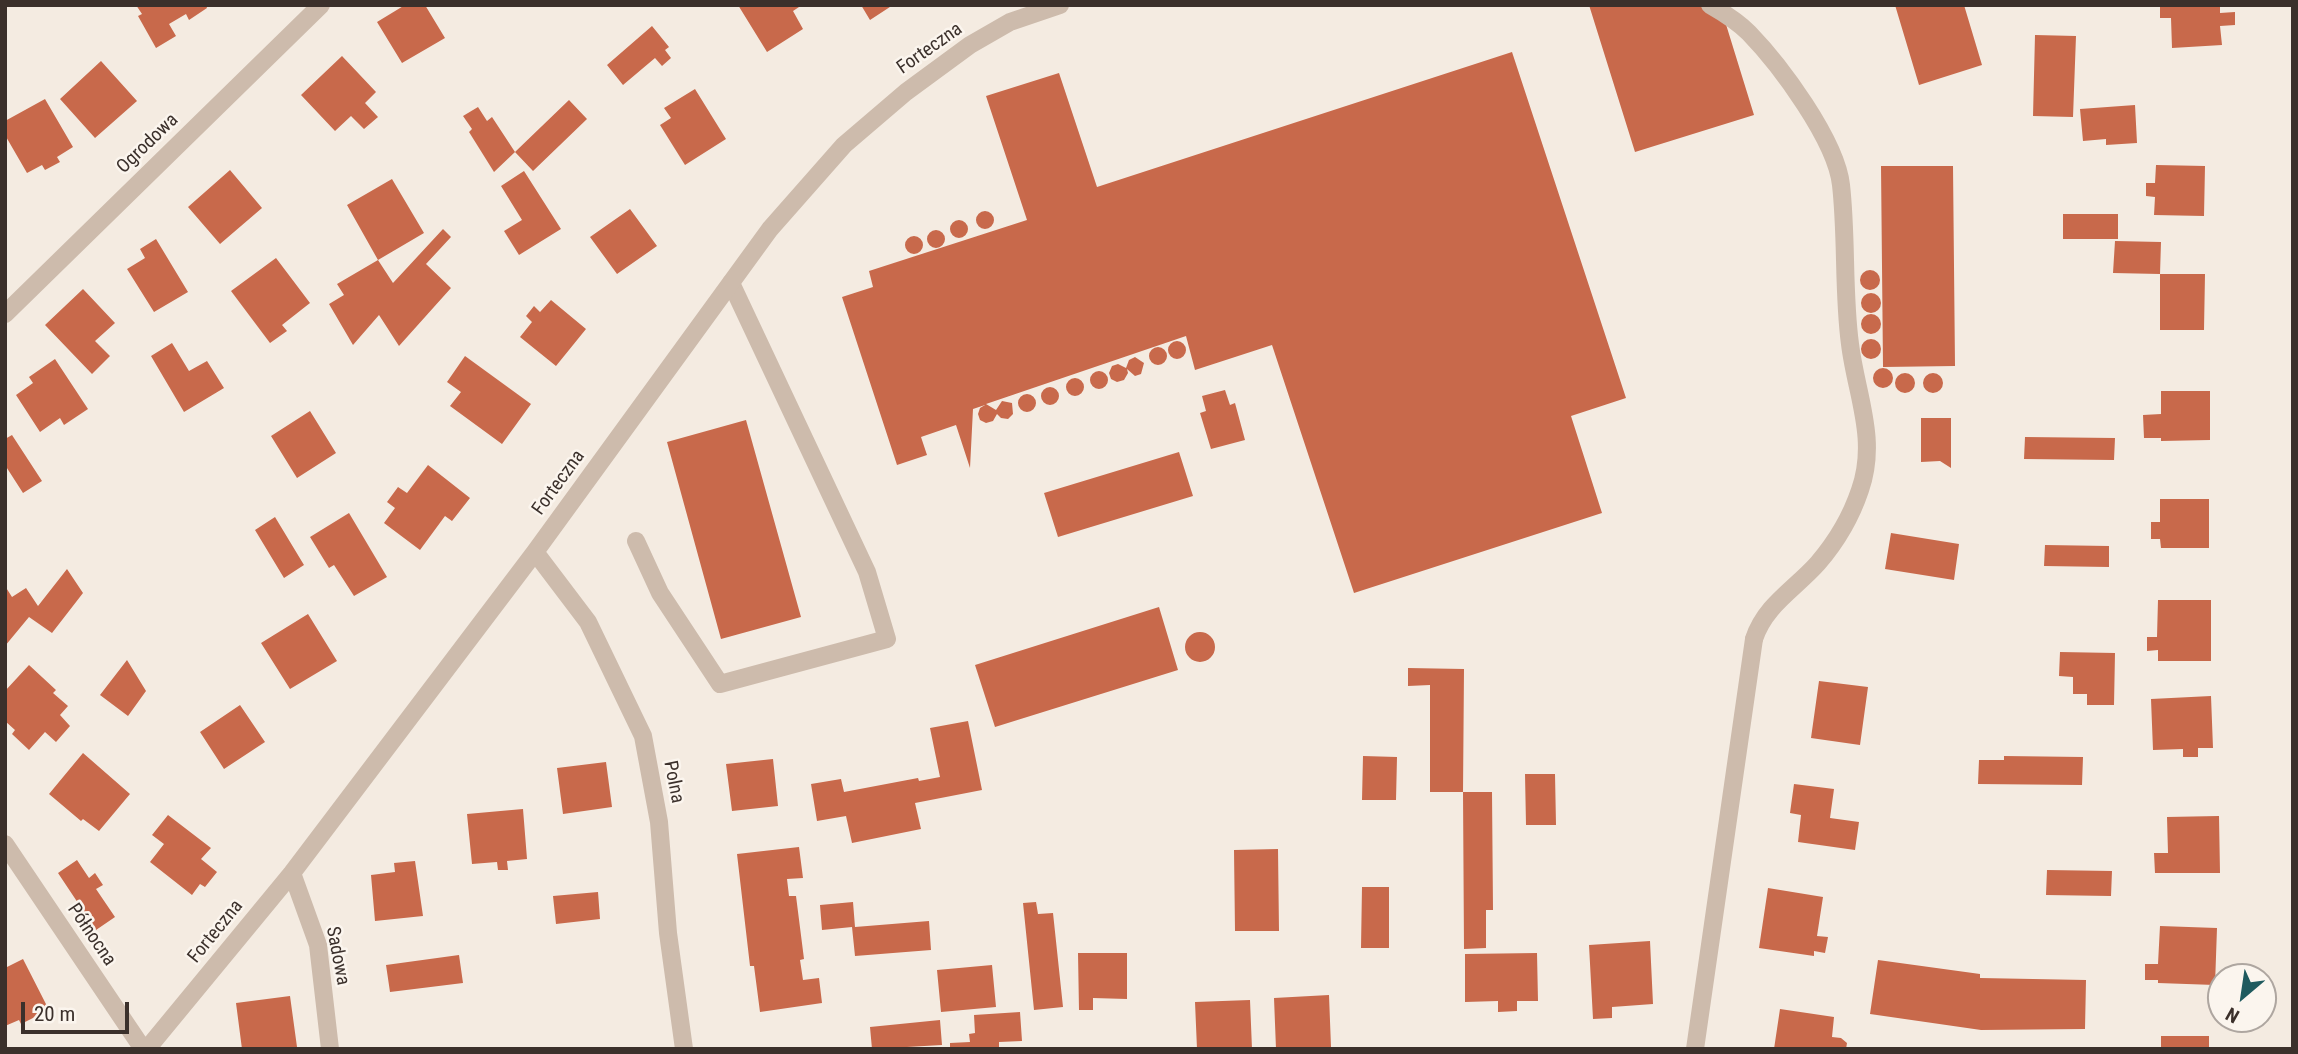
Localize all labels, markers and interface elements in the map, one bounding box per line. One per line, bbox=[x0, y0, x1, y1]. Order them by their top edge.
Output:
street label: Forteczna bbox=[893, 18, 967, 80]
street label: Ogrodowa bbox=[113, 109, 183, 179]
street label: Forteczna bbox=[528, 446, 590, 520]
street label: Polna bbox=[658, 759, 688, 805]
street label: Forteczna bbox=[184, 896, 248, 968]
street label: Północna bbox=[62, 899, 120, 971]
street label: Sadowa bbox=[320, 925, 354, 987]
north arrow bbox=[2207, 963, 2277, 1033]
scale bar bbox=[24, 988, 133, 1032]
text: 20 m bbox=[34, 1002, 75, 1026]
text: N bbox=[2222, 1002, 2243, 1028]

